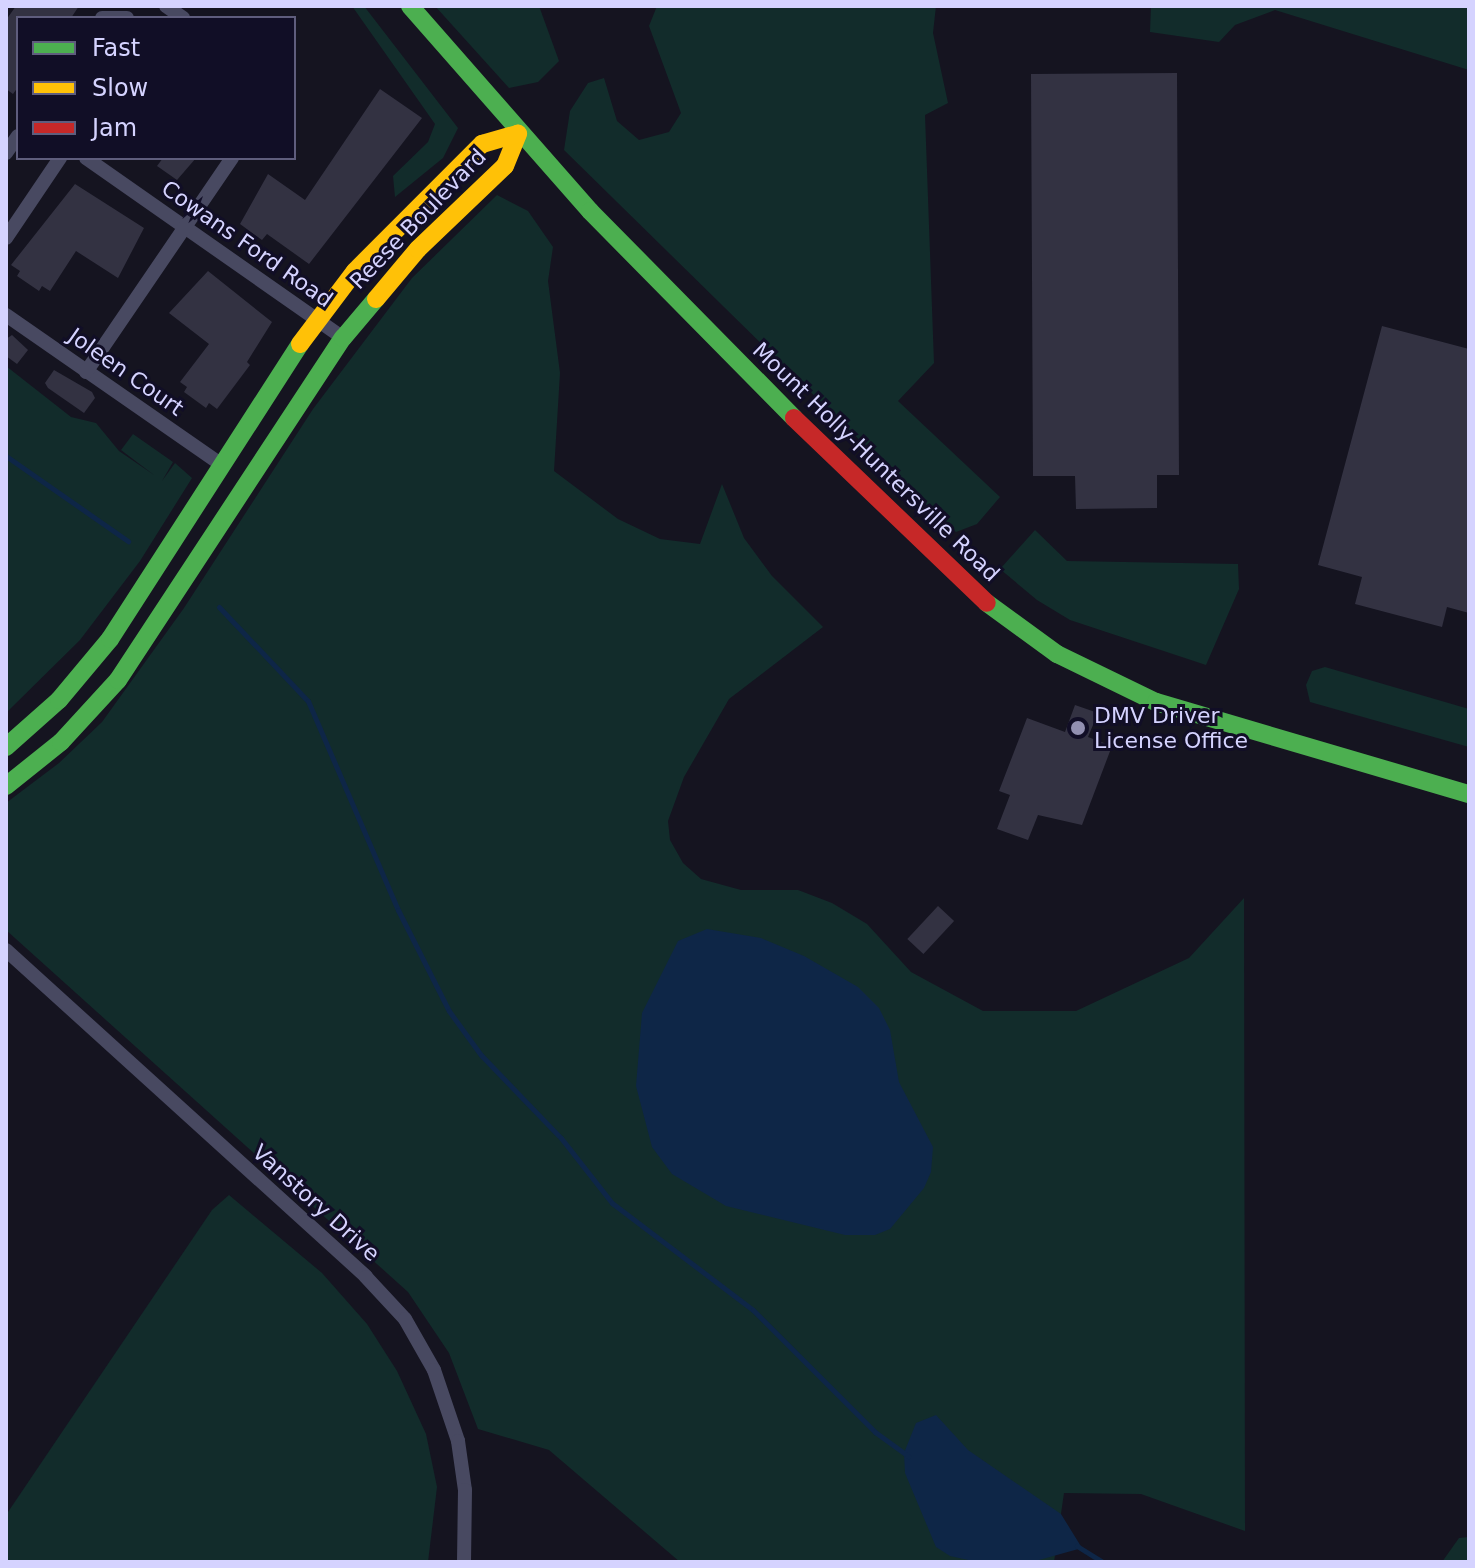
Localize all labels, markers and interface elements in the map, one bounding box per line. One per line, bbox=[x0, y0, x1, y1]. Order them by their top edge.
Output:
legend bbox=[16, 16, 296, 160]
text: Fast bbox=[92, 34, 140, 62]
text: Slow bbox=[92, 74, 148, 102]
text: Jam bbox=[92, 114, 137, 142]
street label: Reese Boulevard bbox=[344, 143, 492, 295]
street label: Cowans Ford Road bbox=[156, 175, 338, 313]
street label: Joleen Court bbox=[63, 323, 189, 421]
street label: Mount Holly-Huntersville Road bbox=[747, 337, 1005, 587]
place label: DMV Driver License Office bbox=[1094, 702, 1248, 754]
marker: DMV Driver License Office bbox=[1069, 719, 1087, 737]
street label: Vanstory Drive bbox=[247, 1139, 385, 1267]

